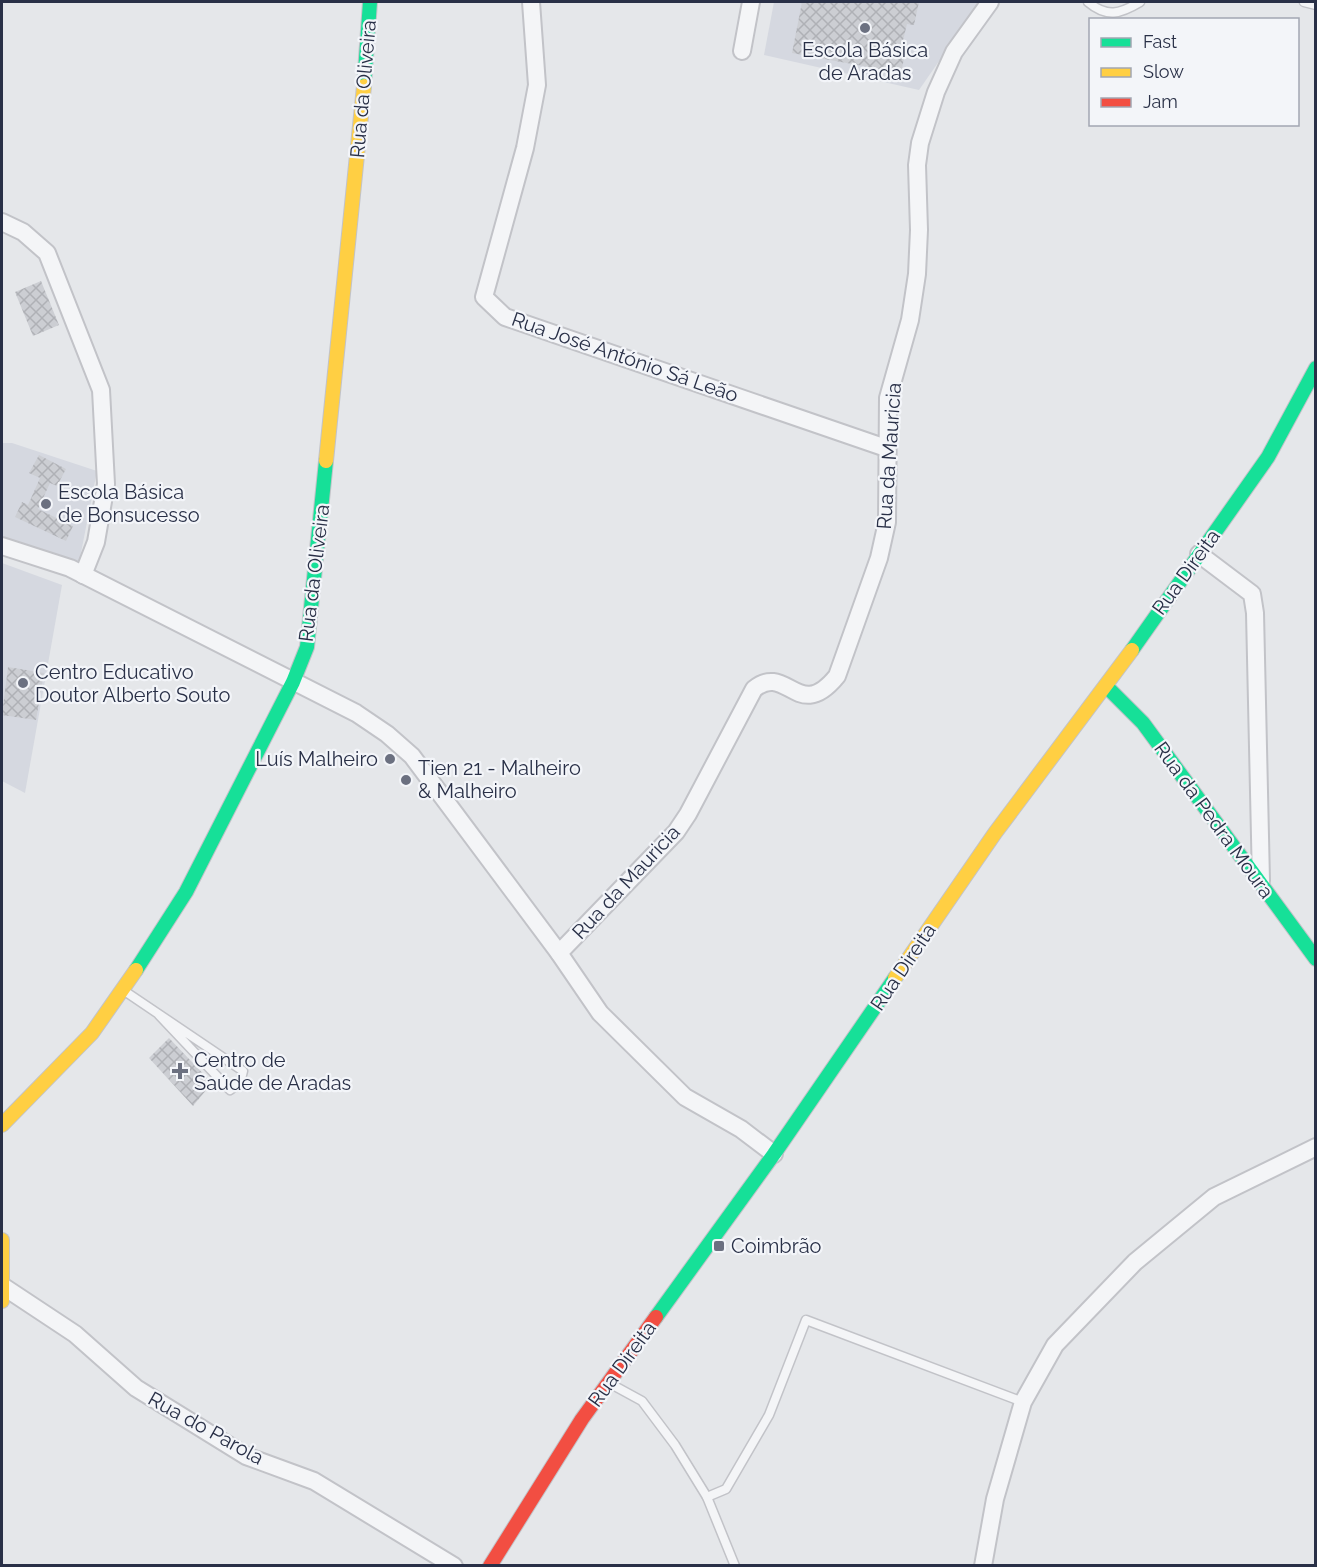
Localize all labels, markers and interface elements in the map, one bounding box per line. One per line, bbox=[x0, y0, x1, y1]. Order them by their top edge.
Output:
legend bbox=[1089, 18, 1299, 126]
street label: Rua da Oliveira bbox=[345, 19, 381, 159]
marker: Escola Básica de Aradas bbox=[858, 21, 872, 35]
text: Fast bbox=[1143, 31, 1177, 52]
place label: Escola Básica de Aradas bbox=[802, 38, 928, 85]
text: Slow bbox=[1143, 61, 1184, 82]
text: Jam bbox=[1143, 91, 1178, 112]
street label: Rua José António Sá Leão bbox=[509, 307, 742, 407]
street label: Rua da Mauricia bbox=[872, 382, 906, 530]
place label: Escola Básica de Bonsucesso bbox=[58, 480, 200, 527]
marker: Escola Básica de Bonsucesso bbox=[39, 497, 53, 511]
street label: Rua da Oliveira bbox=[294, 503, 334, 643]
street label: Rua Direita bbox=[1147, 525, 1225, 619]
place label: Centro Educativo Doutor Alberto Souto bbox=[35, 660, 231, 707]
marker: Centro Educativo Doutor Alberto Souto bbox=[16, 676, 30, 690]
street label: Rua da Pedra Moura bbox=[1149, 737, 1279, 903]
place label: Luís Malheiro bbox=[255, 747, 378, 771]
marker: Luís Malheiro bbox=[383, 752, 397, 766]
place label: Tien 21 - Malheiro & Malheiro bbox=[418, 756, 581, 803]
marker: Tien 21 - Malheiro & Malheiro bbox=[399, 773, 413, 787]
street label: Rua da Mauricia bbox=[567, 820, 685, 944]
street label: Rua Direita bbox=[865, 919, 941, 1015]
place label: Centro de Saúde de Aradas bbox=[194, 1048, 351, 1095]
marker: Centro de Saúde de Aradas bbox=[171, 1062, 189, 1080]
place label: Coimbrão bbox=[731, 1234, 822, 1258]
marker: Coimbrão bbox=[712, 1239, 726, 1253]
street label: Rua Direita bbox=[583, 1317, 661, 1411]
street label: Rua do Parola bbox=[144, 1386, 268, 1470]

